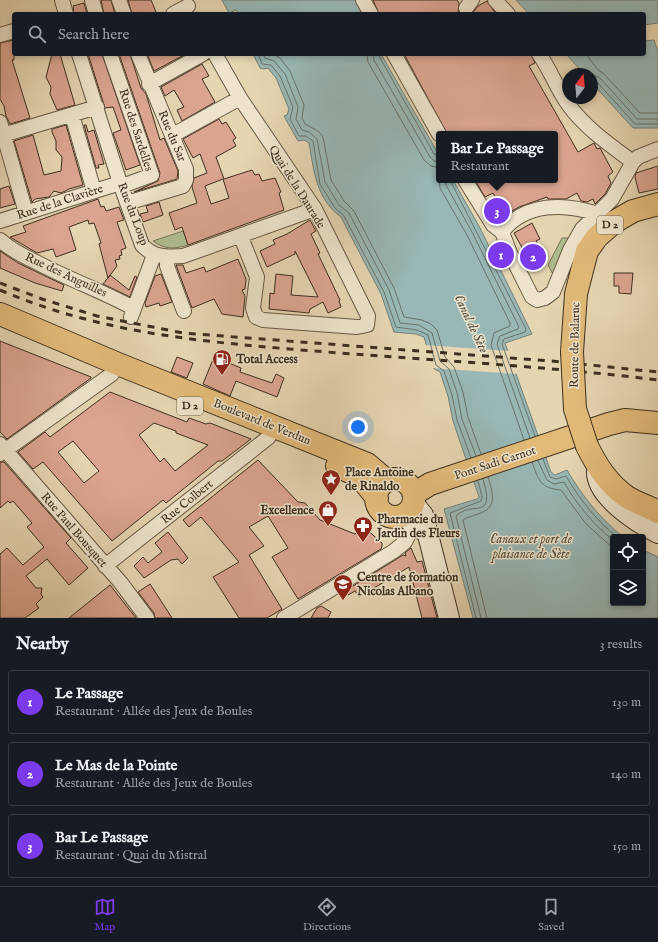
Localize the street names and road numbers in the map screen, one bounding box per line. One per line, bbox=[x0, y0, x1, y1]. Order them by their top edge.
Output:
street label: Rue des Sardelles bbox=[116, 87, 156, 173]
street label: Rue du Sar bbox=[154, 108, 190, 165]
street label: Quai de la Daurade bbox=[265, 143, 329, 232]
street label: Rue du Loup bbox=[113, 180, 152, 249]
street label: Rue de la Clavière bbox=[15, 181, 106, 223]
road number: D 2 bbox=[597, 216, 623, 234]
street label: Rue des Anguilles bbox=[23, 249, 109, 301]
street label: Route de Balaruc bbox=[567, 302, 583, 388]
street label: Boulevard de Verdun bbox=[211, 396, 314, 449]
road number: D 2 bbox=[177, 397, 203, 415]
street label: Pont Sadi Carnot bbox=[452, 443, 538, 483]
street label: Rue Colbert bbox=[158, 477, 216, 527]
street label: Rue Paul Bousquet bbox=[37, 490, 111, 571]

